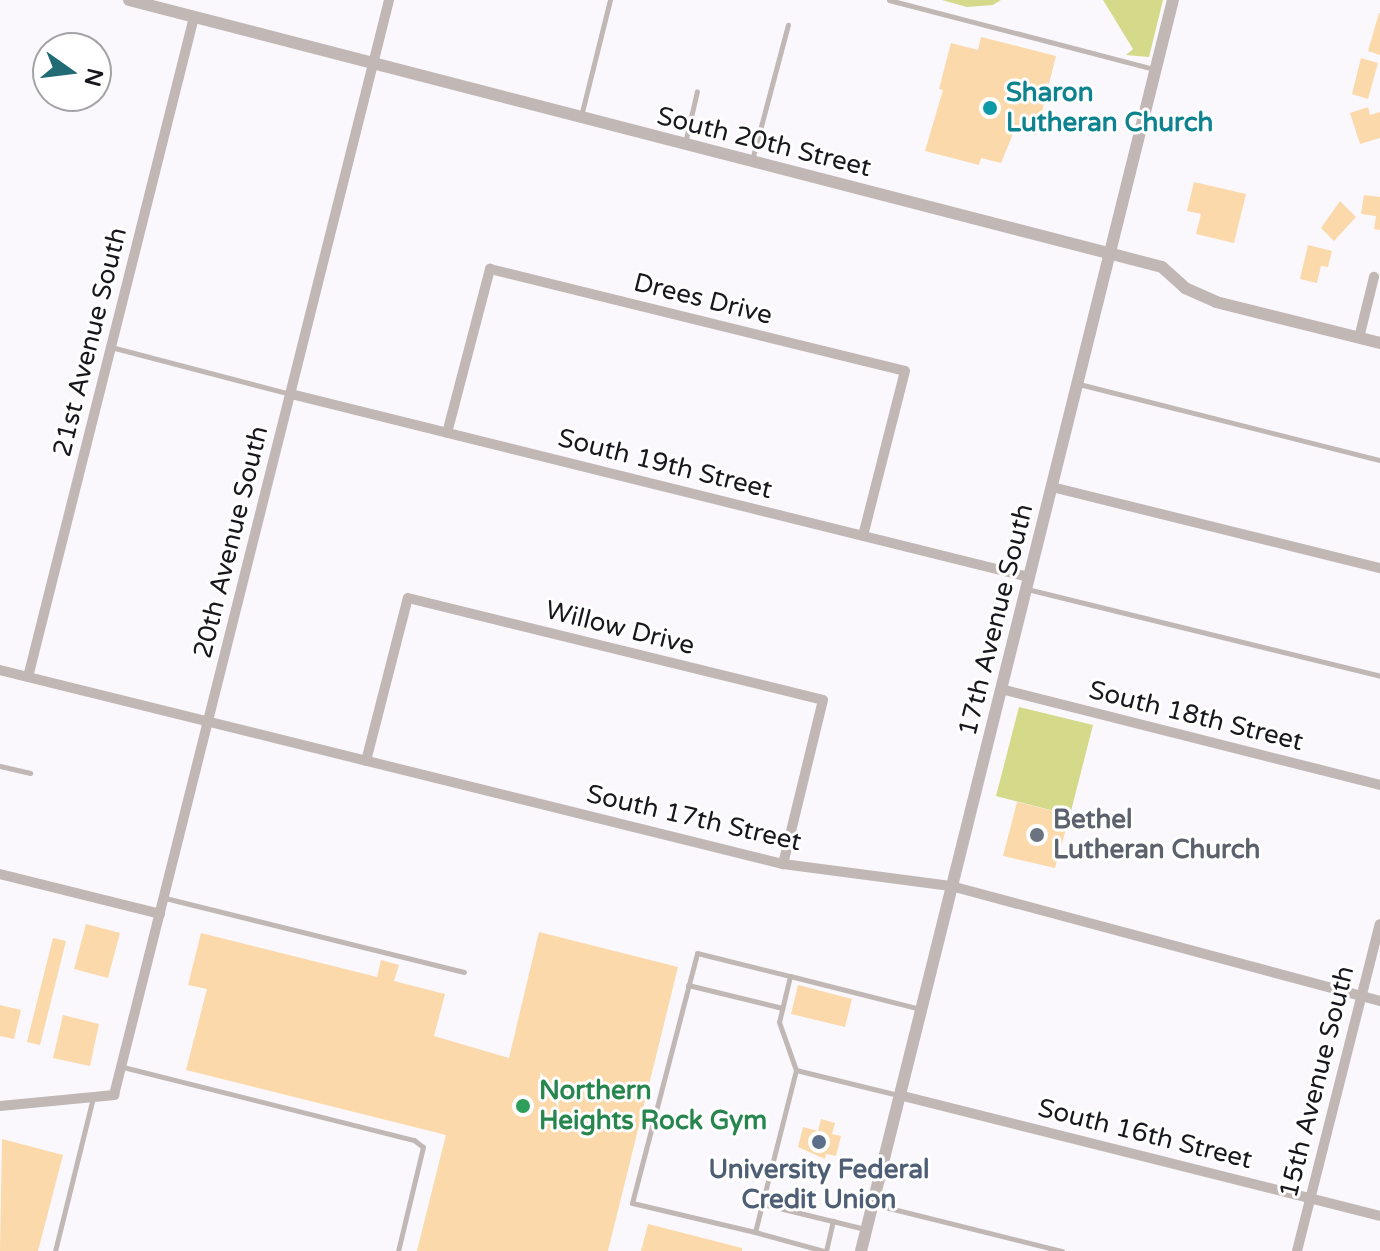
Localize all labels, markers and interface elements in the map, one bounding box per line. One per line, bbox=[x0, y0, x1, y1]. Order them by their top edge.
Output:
north arrow bbox=[32, 32, 112, 112]
text: N bbox=[79, 66, 108, 89]
place label: Sharon Lutheran Church bbox=[1006, 77, 1213, 138]
marker: Sharon Lutheran Church bbox=[981, 99, 999, 117]
street label: South 20th Street bbox=[654, 100, 874, 184]
street label: 21st Avenue South bbox=[46, 224, 134, 460]
street label: Drees Drive bbox=[631, 267, 775, 331]
street label: South 19th Street bbox=[555, 422, 775, 506]
street label: 20th Avenue South bbox=[187, 423, 275, 661]
street label: 17th Avenue South bbox=[952, 501, 1040, 739]
street label: Willow Drive bbox=[542, 594, 698, 662]
street label: South 18th Street bbox=[1086, 674, 1306, 758]
street label: South 17th Street bbox=[583, 778, 805, 858]
place label: Bethel Lutheran Church bbox=[1053, 804, 1260, 866]
marker: Bethel Lutheran Church bbox=[1028, 826, 1046, 844]
street label: 15th Avenue South bbox=[1273, 963, 1361, 1201]
place label: Northern Heights Rock Gym bbox=[539, 1075, 767, 1136]
street label: South 16th Street bbox=[1035, 1092, 1255, 1176]
marker: Northern Heights Rock Gym bbox=[514, 1097, 532, 1115]
marker: University Federal Credit Union bbox=[810, 1133, 828, 1151]
place label: University Federal Credit Union bbox=[709, 1154, 929, 1216]

